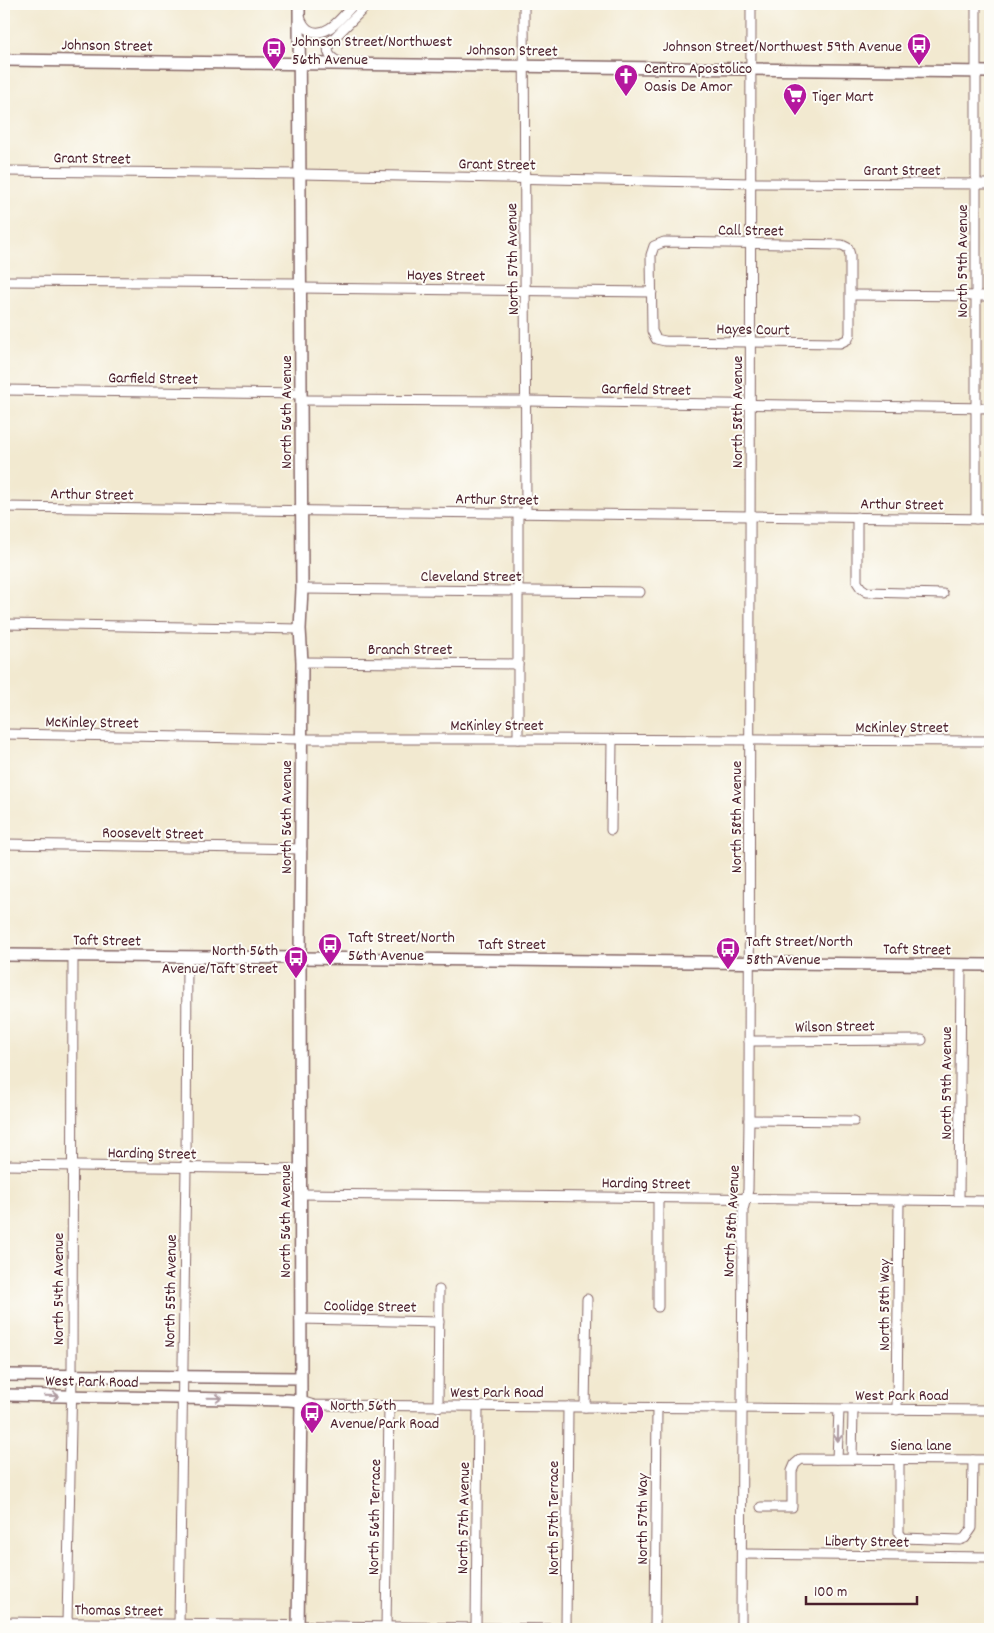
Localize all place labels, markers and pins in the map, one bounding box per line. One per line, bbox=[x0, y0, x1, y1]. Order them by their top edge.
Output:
place label: Johnson Street/Northwest 56th Avenue bbox=[292, 31, 452, 72]
bus stop icon: Johnson Street/Northwest 59th Avenue bbox=[906, 32, 932, 66]
bus stop icon: Johnson Street/Northwest 56th Avenue bbox=[261, 36, 287, 70]
place label: Johnson Street/Northwest 59th Avenue bbox=[663, 36, 902, 59]
place label: Centro Apostolico Oasis De Amor bbox=[644, 58, 752, 99]
church icon: Centro Apostolico Oasis De Amor bbox=[613, 63, 639, 97]
supermarket icon: Tiger Mart bbox=[782, 82, 808, 116]
place label: Tiger Mart bbox=[812, 86, 874, 109]
place label: Taft Street/North 56th Avenue bbox=[348, 927, 455, 968]
place label: Taft Street/North 58th Avenue bbox=[746, 931, 853, 972]
bus stop icon: Taft Street/North 56th Avenue bbox=[317, 932, 343, 966]
bus stop icon: Taft Street/North 58th Avenue bbox=[715, 936, 741, 970]
place label: North 56th Avenue/Taft Street bbox=[162, 940, 278, 981]
bus stop icon: North 56th Avenue/Taft Street bbox=[283, 945, 309, 979]
place label: North 56th Avenue/Park Road bbox=[330, 1395, 439, 1436]
bus stop icon: North 56th Avenue/Park Road bbox=[299, 1400, 325, 1434]

